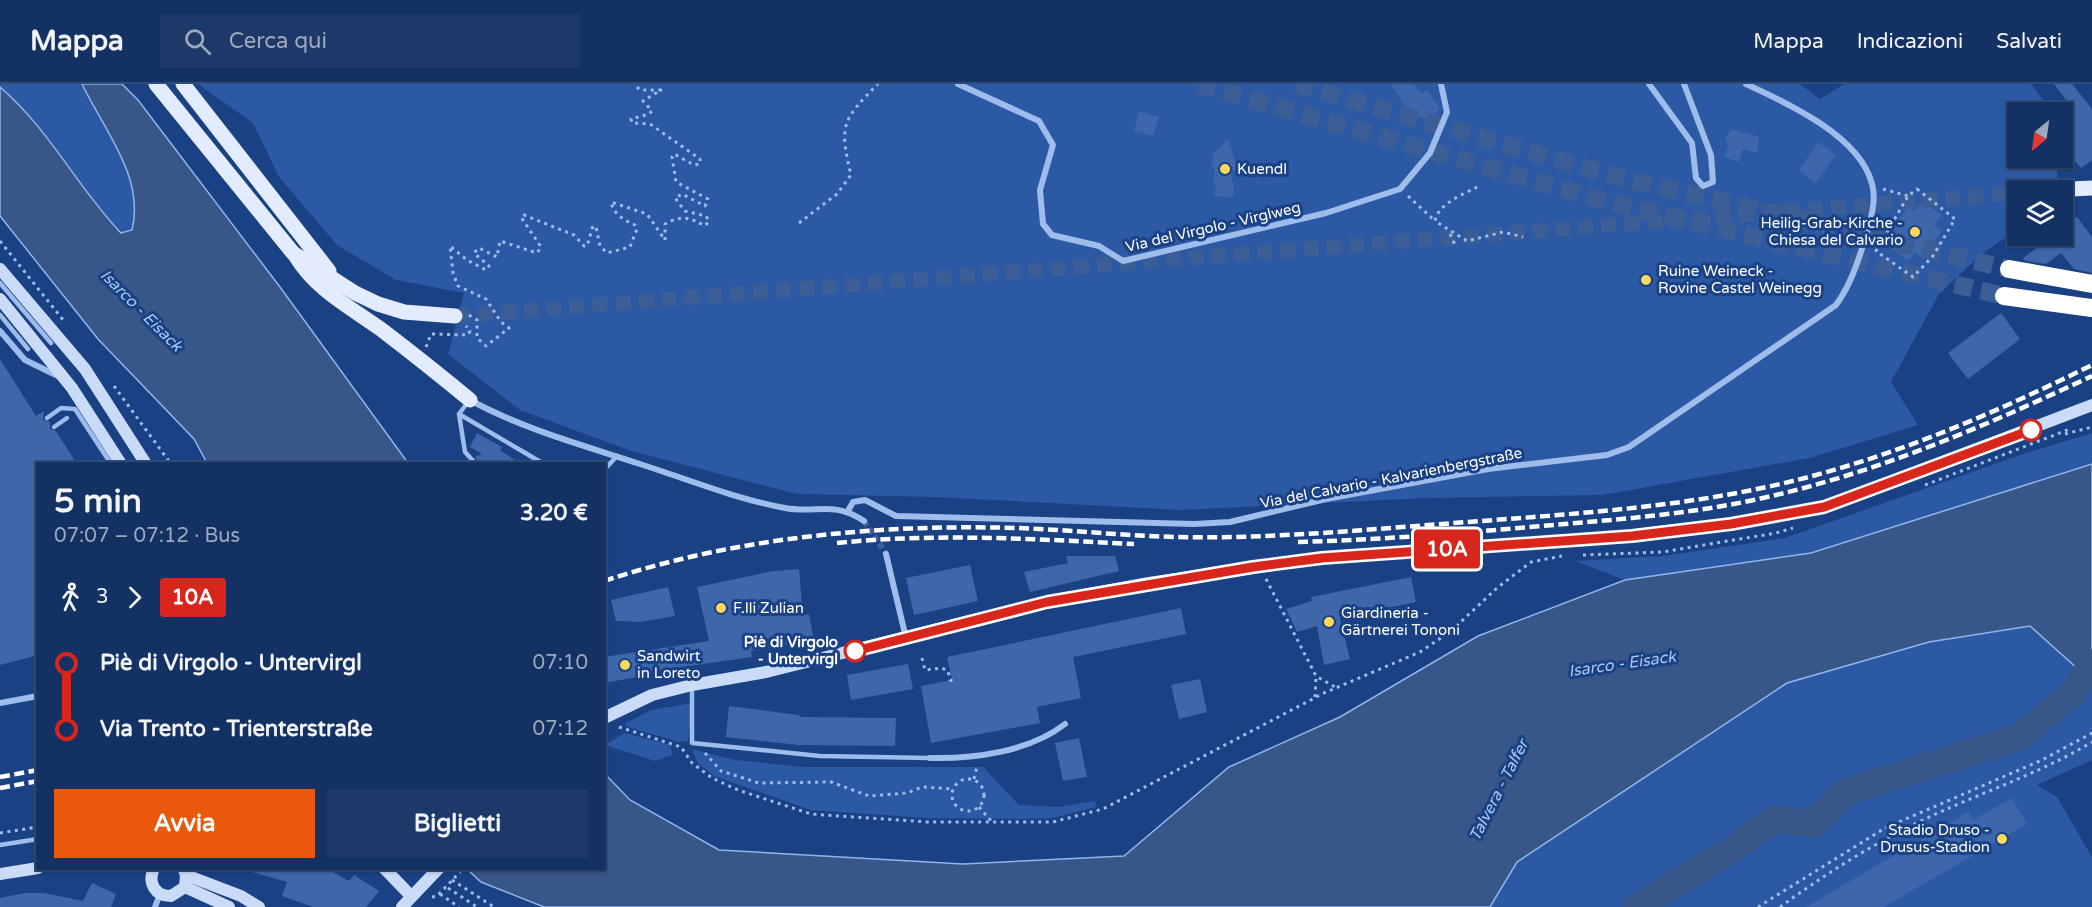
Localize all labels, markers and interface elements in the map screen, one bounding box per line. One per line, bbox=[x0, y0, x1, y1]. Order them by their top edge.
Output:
search box bbox=[160, 14, 580, 68]
text: Mappa bbox=[30, 24, 124, 58]
icon: search bbox=[181, 25, 214, 58]
text: Cerca qui bbox=[229, 28, 327, 54]
text: Mappa bbox=[1753, 29, 1824, 54]
text: Indicazioni bbox=[1857, 29, 1963, 54]
text: Salvati bbox=[1996, 29, 2062, 54]
north arrow bbox=[2007, 102, 2073, 168]
map controls bbox=[2007, 102, 2073, 246]
place label: Kuendl bbox=[1237, 160, 1287, 178]
marker: Kuendl bbox=[1218, 162, 1232, 176]
button: layers bbox=[2007, 180, 2073, 246]
street label: Via del Virgolo - Virglweg bbox=[1124, 198, 1302, 256]
place label: Heilig-Grab-Kirche - Chiesa del Calvario bbox=[1761, 214, 1903, 249]
marker: Heilig-Grab-Kirche - Chiesa del Calvario bbox=[1908, 225, 1922, 239]
place label: Ruine Weineck - Rovine Castel Weinegg bbox=[1658, 262, 1822, 297]
water label: Isarco - Eisack bbox=[96, 265, 187, 357]
marker: Ruine Weineck - Rovine Castel Weinegg bbox=[1639, 273, 1653, 287]
unlabelled marker bbox=[2020, 419, 2042, 441]
street label: Via del Calvario - Kalvarienbergstraße bbox=[1258, 444, 1524, 512]
text: 5 min bbox=[54, 482, 142, 521]
text: 3.20 € bbox=[520, 500, 588, 526]
text: 07:07 – 07:12 · Bus bbox=[54, 524, 240, 548]
line badge: 10A bbox=[1412, 530, 1482, 568]
text: 10A bbox=[1426, 537, 1468, 562]
icon: walk bbox=[54, 581, 87, 614]
icon: forward bbox=[118, 581, 151, 614]
text: 3 bbox=[96, 585, 109, 609]
text: 10A bbox=[172, 585, 214, 610]
place label: F.lli Zulian bbox=[733, 599, 804, 617]
marker: F.lli Zulian bbox=[714, 601, 728, 615]
place label: Giardineria - Gärtnerei Tononi bbox=[1341, 604, 1460, 639]
marker: Giardineria - Gärtnerei Tononi bbox=[1322, 615, 1336, 629]
place label: Piè di Virgolo - Untervirgl bbox=[744, 633, 838, 669]
marker: Piè di Virgolo - Untervirgl bbox=[844, 640, 866, 662]
water label: Isarco - Eisack bbox=[1567, 646, 1678, 681]
place label: Sandwirt in Loreto bbox=[637, 647, 701, 682]
text: Piè di Virgolo - Untervirgl bbox=[100, 650, 362, 676]
text: 07:10 bbox=[533, 651, 588, 675]
marker: Sandwirt in Loreto bbox=[618, 658, 632, 672]
text: Via Trento - Trienterstraße bbox=[100, 716, 373, 742]
text: 07:12 bbox=[533, 717, 588, 741]
water label: Talvera - Talfer bbox=[1465, 735, 1534, 844]
button: Avvia bbox=[54, 789, 315, 858]
button: Biglietti bbox=[327, 789, 588, 858]
place label: Stadio Druso - Drusus-Stadion bbox=[1880, 821, 1990, 856]
marker: Stadio Druso - Drusus-Stadion bbox=[1995, 832, 2009, 846]

